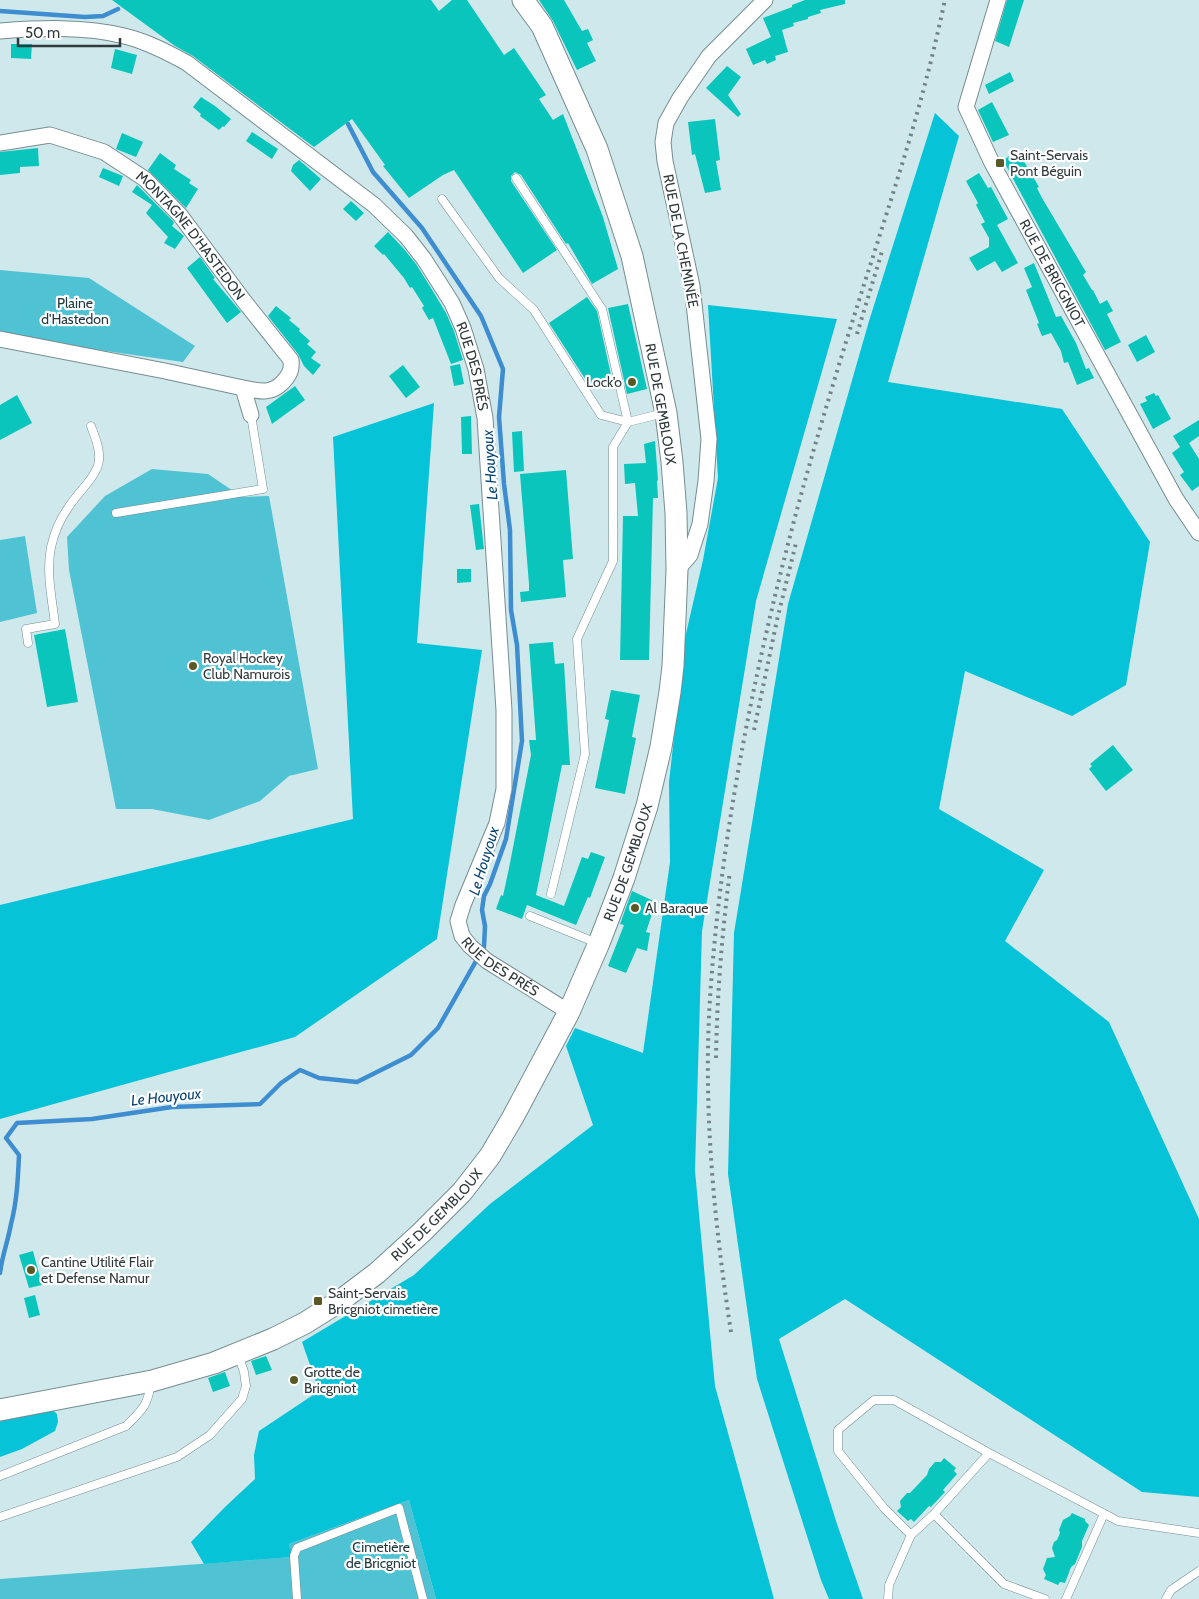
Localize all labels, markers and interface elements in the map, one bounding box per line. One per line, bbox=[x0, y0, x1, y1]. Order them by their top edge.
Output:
scale bar bbox=[18, 15, 120, 47]
text: 50 m bbox=[25, 24, 60, 42]
place label: Saint-Servais Pont Béguin bbox=[1010, 146, 1088, 180]
marker: Saint-Servais Pont Béguin bbox=[994, 157, 1006, 169]
street label: MONTAGNE D'HASTEDON bbox=[133, 167, 249, 304]
street label: RUE DE LA CHEMINÉE bbox=[659, 173, 703, 310]
street label: RUE DE BRICGNIOT bbox=[1016, 216, 1089, 331]
park label: Plaine d'Hastedon bbox=[41, 294, 109, 328]
street label: RUE DES PRÉS bbox=[452, 319, 492, 412]
street label: RUE DE GEMBLOUX bbox=[641, 342, 681, 467]
place label: Lock’o bbox=[586, 373, 622, 391]
marker: Lock’o bbox=[626, 376, 638, 388]
water label: Le Houyoux bbox=[479, 429, 501, 501]
place label: Royal Hockey Club Namurois bbox=[203, 649, 290, 683]
marker: Royal Hockey Club Namurois bbox=[187, 660, 199, 672]
street label: RUE DE GEMBLOUX bbox=[599, 800, 657, 924]
water label: Le Houyoux bbox=[465, 824, 503, 897]
place label: Al Baraque bbox=[645, 899, 708, 917]
marker: Al Baraque bbox=[629, 902, 641, 914]
street label: RUE DES PRÉS bbox=[457, 933, 542, 1000]
water label: Le Houyoux bbox=[130, 1084, 202, 1110]
street label: RUE DE GEMBLOUX bbox=[387, 1164, 487, 1265]
place label: Cantine Utilité Flair et Defense Namur bbox=[41, 1253, 154, 1287]
marker: Cantine Utilité Flair et Defense Namur bbox=[25, 1264, 37, 1276]
place label: Saint-Servais Bricgniot cimetière bbox=[328, 1284, 438, 1318]
marker: Saint-Servais Bricgniot cimetière bbox=[312, 1295, 324, 1307]
place label: Grotte de Bricgniot bbox=[304, 1363, 360, 1397]
marker: Grotte de Bricgniot bbox=[288, 1374, 300, 1386]
park label: Cimetière de Bricgniot bbox=[346, 1538, 416, 1572]

